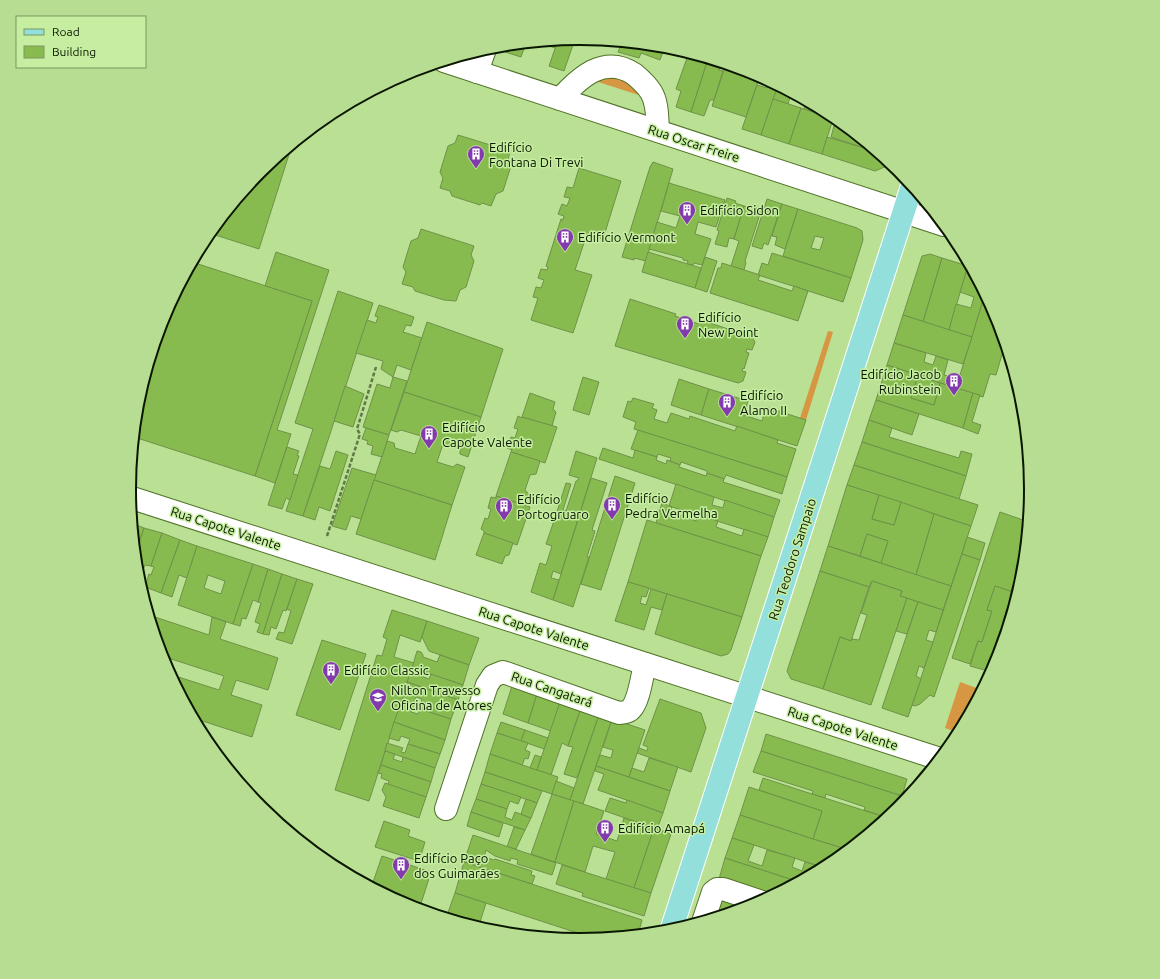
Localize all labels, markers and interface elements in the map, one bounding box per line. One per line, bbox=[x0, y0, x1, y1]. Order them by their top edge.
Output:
legend bbox=[16, 16, 146, 68]
text: Road bbox=[52, 25, 80, 38]
text: Building bbox=[52, 45, 96, 58]
street label: Rua Oscar Freire bbox=[646, 122, 742, 164]
place label: Edifício Fontana Di Trevi bbox=[489, 140, 583, 169]
building icon: Edifício Fontana Di Trevi bbox=[466, 144, 486, 169]
building icon: Edifício Sidon bbox=[677, 200, 697, 225]
place label: Edifício Sidon bbox=[700, 203, 779, 217]
building icon: Edifício Vermont bbox=[555, 227, 575, 252]
place label: Edifício Vermont bbox=[578, 230, 676, 244]
place label: Edifício New Point bbox=[698, 310, 758, 339]
building icon: Edifício New Point bbox=[675, 314, 695, 339]
place label: Edifício Jacob Rubinstein bbox=[860, 367, 941, 396]
building icon: Edifício Jacob Rubinstein bbox=[944, 371, 964, 396]
place label: Edifício Alamo II bbox=[740, 388, 787, 417]
building icon: Edifício Alamo II bbox=[717, 392, 737, 417]
place label: Edifício Capote Valente bbox=[442, 420, 532, 449]
building icon: Edifício Capote Valente bbox=[419, 424, 439, 449]
place label: Edifício Pedra Vermelha bbox=[625, 491, 718, 520]
place label: Edifício Portogruaro bbox=[517, 492, 589, 521]
building icon: Edifício Pedra Vermelha bbox=[602, 495, 622, 520]
building icon: Edifício Portogruaro bbox=[494, 496, 514, 521]
street label: Rua Teodoro Sampaio bbox=[766, 496, 818, 622]
street label: Rua Capote Valente bbox=[169, 504, 283, 552]
street label: Rua Capote Valente bbox=[477, 604, 591, 652]
building icon: Edifício Classic bbox=[321, 660, 341, 685]
place label: Edifício Classic bbox=[344, 663, 429, 677]
street label: Rua Cangatará bbox=[510, 669, 594, 709]
place label: Nilton Travesso Oficina de Atores bbox=[391, 683, 492, 712]
school or university icon: Nilton Travesso Oficina de Atores bbox=[368, 687, 388, 712]
street label: Rua Capote Valente bbox=[786, 704, 900, 752]
building icon: Edifício Amapá bbox=[595, 818, 615, 843]
place label: Edifício Amapá bbox=[618, 821, 705, 835]
place label: Edifício Paço dos Guimarães bbox=[414, 851, 500, 880]
building icon: Edifício Paço dos Guimarães bbox=[391, 855, 411, 880]

